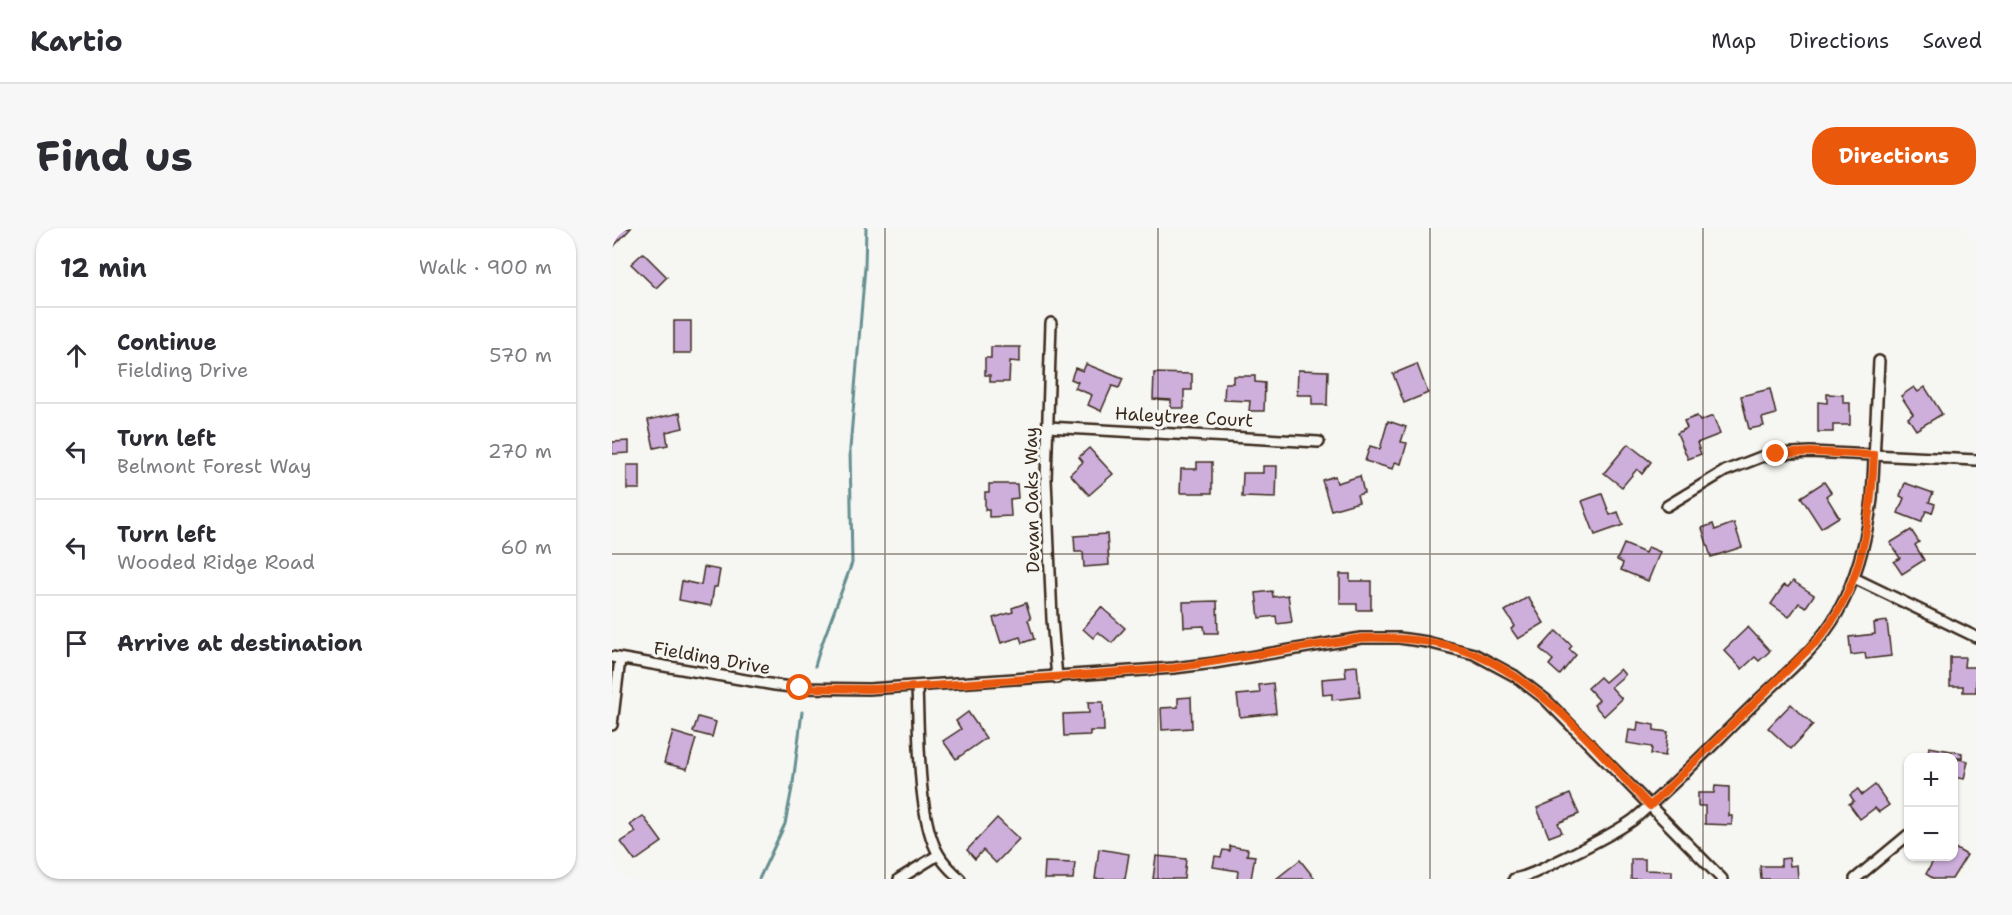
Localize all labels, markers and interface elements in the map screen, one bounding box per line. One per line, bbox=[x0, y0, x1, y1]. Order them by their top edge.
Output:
text: Kartio bbox=[30, 22, 123, 60]
text: Map bbox=[1711, 27, 1756, 55]
text: Directions bbox=[1789, 27, 1889, 55]
text: Saved bbox=[1922, 27, 1982, 55]
button: Directions bbox=[1812, 127, 1976, 185]
text: Find us bbox=[36, 128, 193, 184]
text: 12 min bbox=[60, 250, 147, 285]
text: Walk · 900 m bbox=[419, 254, 552, 280]
text: Continue bbox=[117, 328, 217, 357]
icon: ahead bbox=[60, 339, 93, 372]
text: 570 m bbox=[489, 342, 552, 368]
text: Fielding Drive bbox=[117, 357, 248, 383]
street label: Haleytree Court bbox=[1114, 401, 1254, 433]
text: Turn left bbox=[117, 424, 216, 453]
street label: Devan Oaks Way bbox=[1019, 427, 1045, 573]
icon: left bbox=[60, 435, 93, 468]
text: 270 m bbox=[488, 438, 552, 464]
route end bbox=[1762, 440, 1788, 466]
text: Belmont Forest Way bbox=[117, 453, 311, 479]
text: Turn left bbox=[117, 520, 216, 549]
icon: left bbox=[60, 531, 93, 564]
text: 60 m bbox=[500, 534, 552, 560]
text: Wooded Ridge Road bbox=[117, 549, 315, 575]
icon: arrive bbox=[60, 627, 93, 660]
text: Arrive at destination bbox=[117, 629, 363, 658]
street label: Fielding Drive bbox=[652, 636, 772, 680]
route start bbox=[786, 674, 812, 700]
map controls bbox=[1904, 753, 1958, 861]
button: + bbox=[1904, 753, 1958, 807]
button: − bbox=[1904, 807, 1958, 861]

